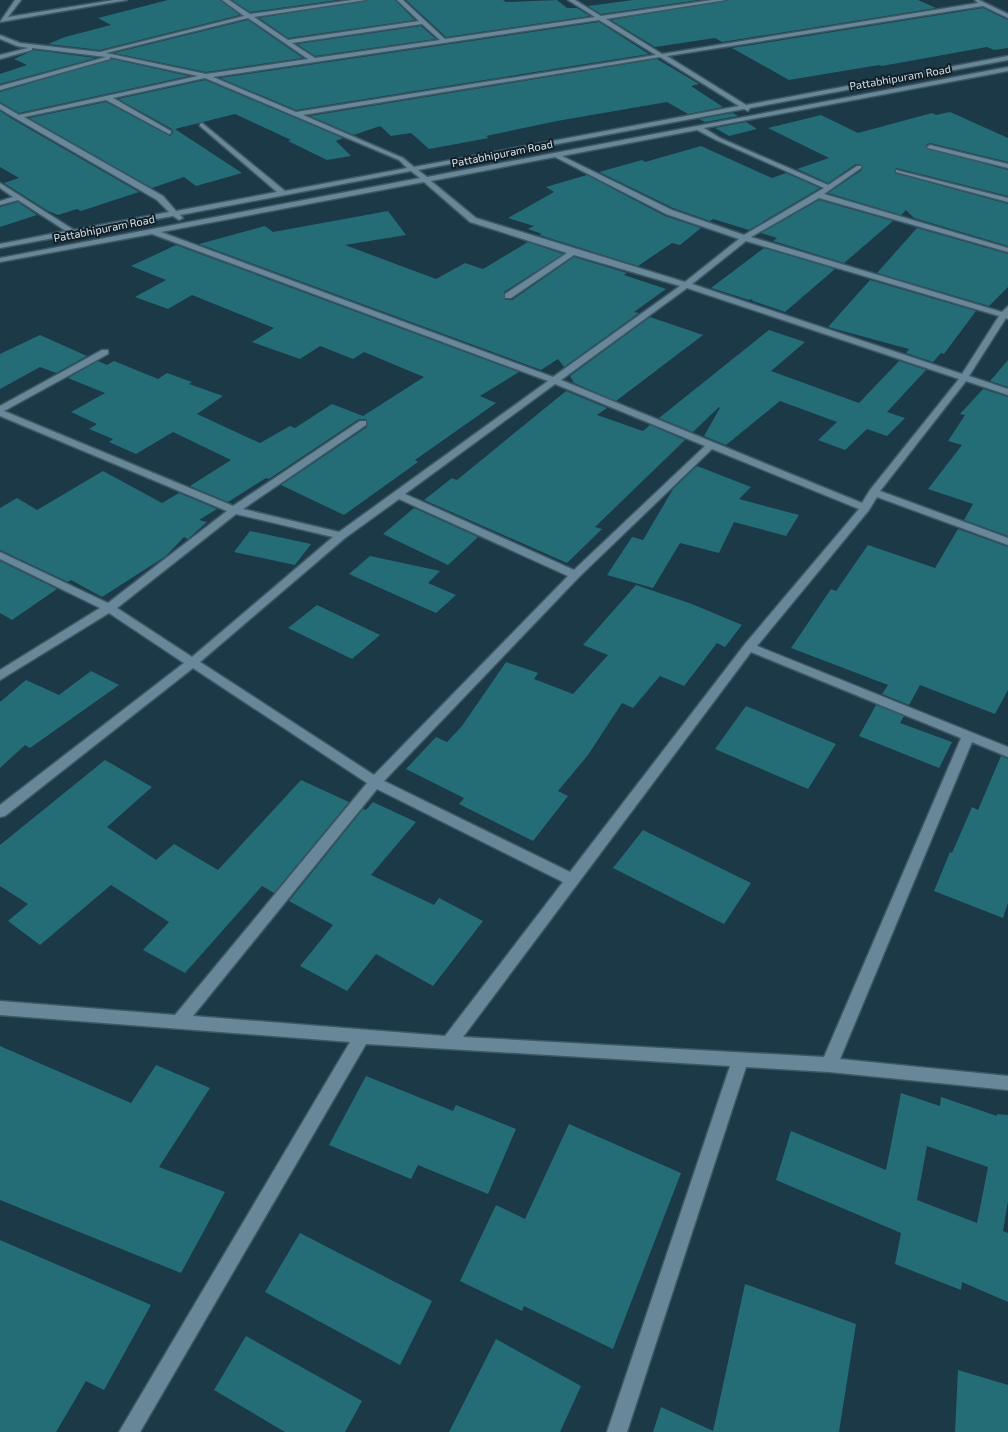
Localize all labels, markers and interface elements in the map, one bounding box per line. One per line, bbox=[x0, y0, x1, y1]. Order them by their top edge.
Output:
street label: Pattabhipuram Road bbox=[848, 62, 952, 92]
street label: Pattabhipuram Road bbox=[450, 137, 554, 169]
street label: Pattabhipuram Road bbox=[52, 212, 156, 244]

